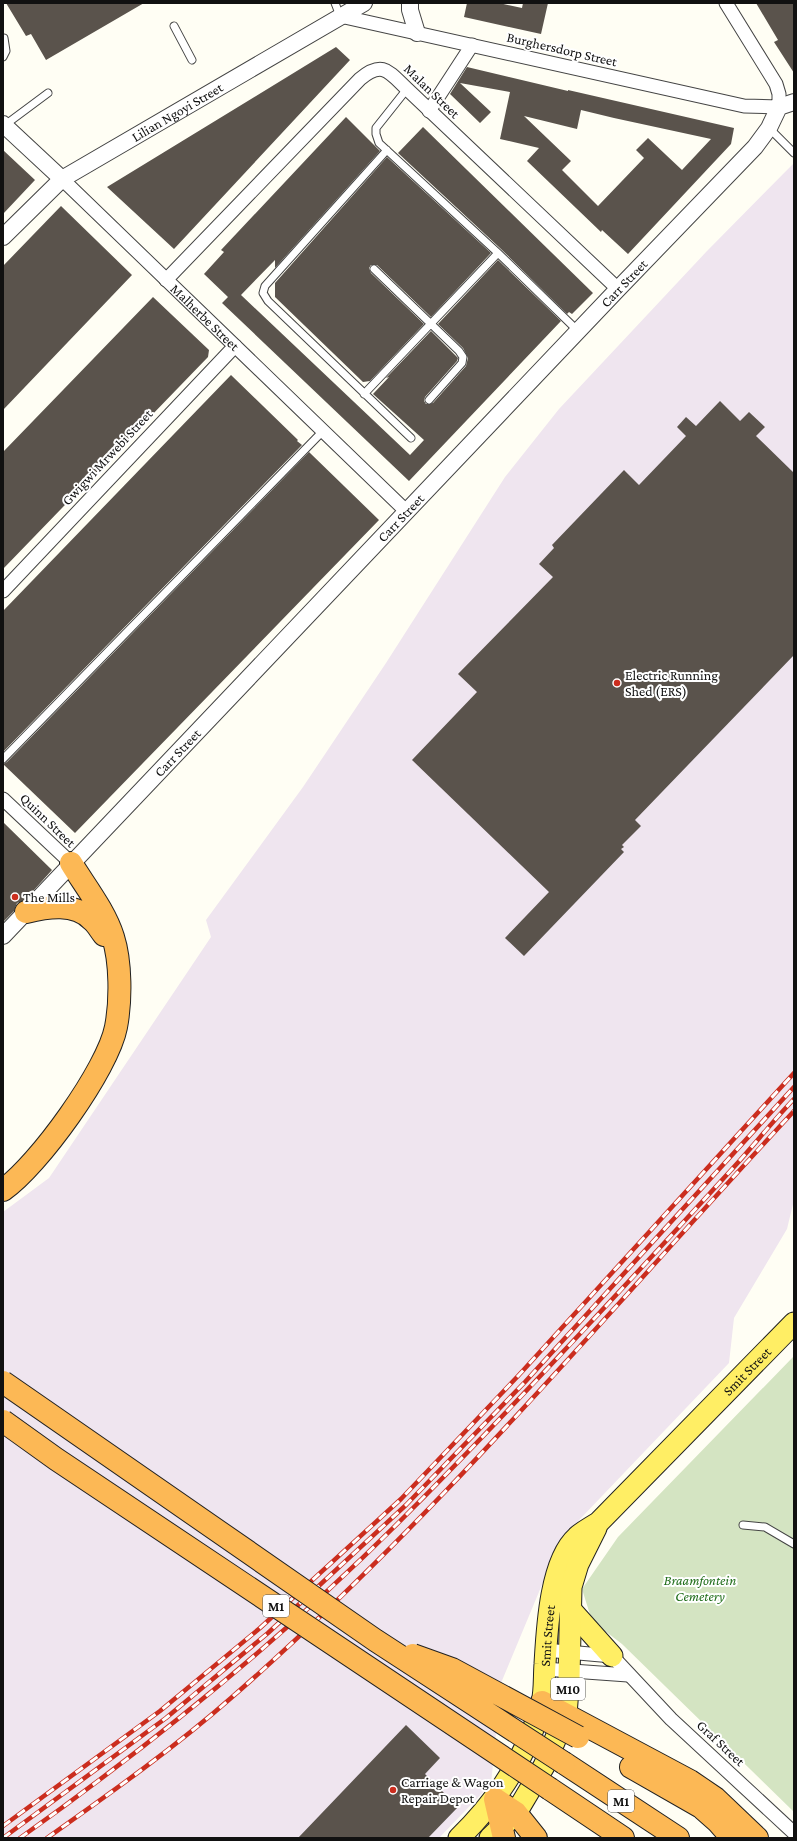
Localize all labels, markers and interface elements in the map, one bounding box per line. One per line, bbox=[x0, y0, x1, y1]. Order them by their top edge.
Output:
street label: Burghersdorp Street bbox=[505, 29, 619, 70]
street label: Malan Street bbox=[401, 61, 463, 122]
street label: Lilian Ngoyi Street bbox=[129, 79, 226, 145]
street label: Carr Street bbox=[597, 256, 651, 310]
street label: Malherbe Street bbox=[168, 280, 243, 354]
street label: Gwigwi Mrwebi Street bbox=[58, 405, 156, 508]
street label: Carr Street bbox=[374, 490, 427, 545]
place label: Electric Running Shed (ERS) bbox=[625, 667, 718, 700]
marker: Electric Running Shed (ERS) bbox=[612, 678, 622, 688]
street label: Carr Street bbox=[151, 725, 204, 780]
street label: Quinn Street bbox=[17, 790, 79, 851]
place label: The Mills bbox=[23, 889, 75, 905]
marker: The Mills bbox=[10, 892, 20, 902]
street label: Smit Street bbox=[720, 1343, 774, 1399]
park label: Braamfontein Cemetery bbox=[664, 1572, 736, 1604]
road number: M1 bbox=[263, 1595, 289, 1617]
street label: Smit Street bbox=[537, 1603, 558, 1667]
road number: M10 bbox=[551, 1678, 585, 1700]
street label: Graf Street bbox=[694, 1717, 749, 1769]
place label: Carriage & Wagon Repair Depot bbox=[401, 1774, 504, 1806]
marker: Carriage & Wagon Repair Depot bbox=[388, 1785, 398, 1795]
road number: M1 bbox=[608, 1790, 634, 1812]

